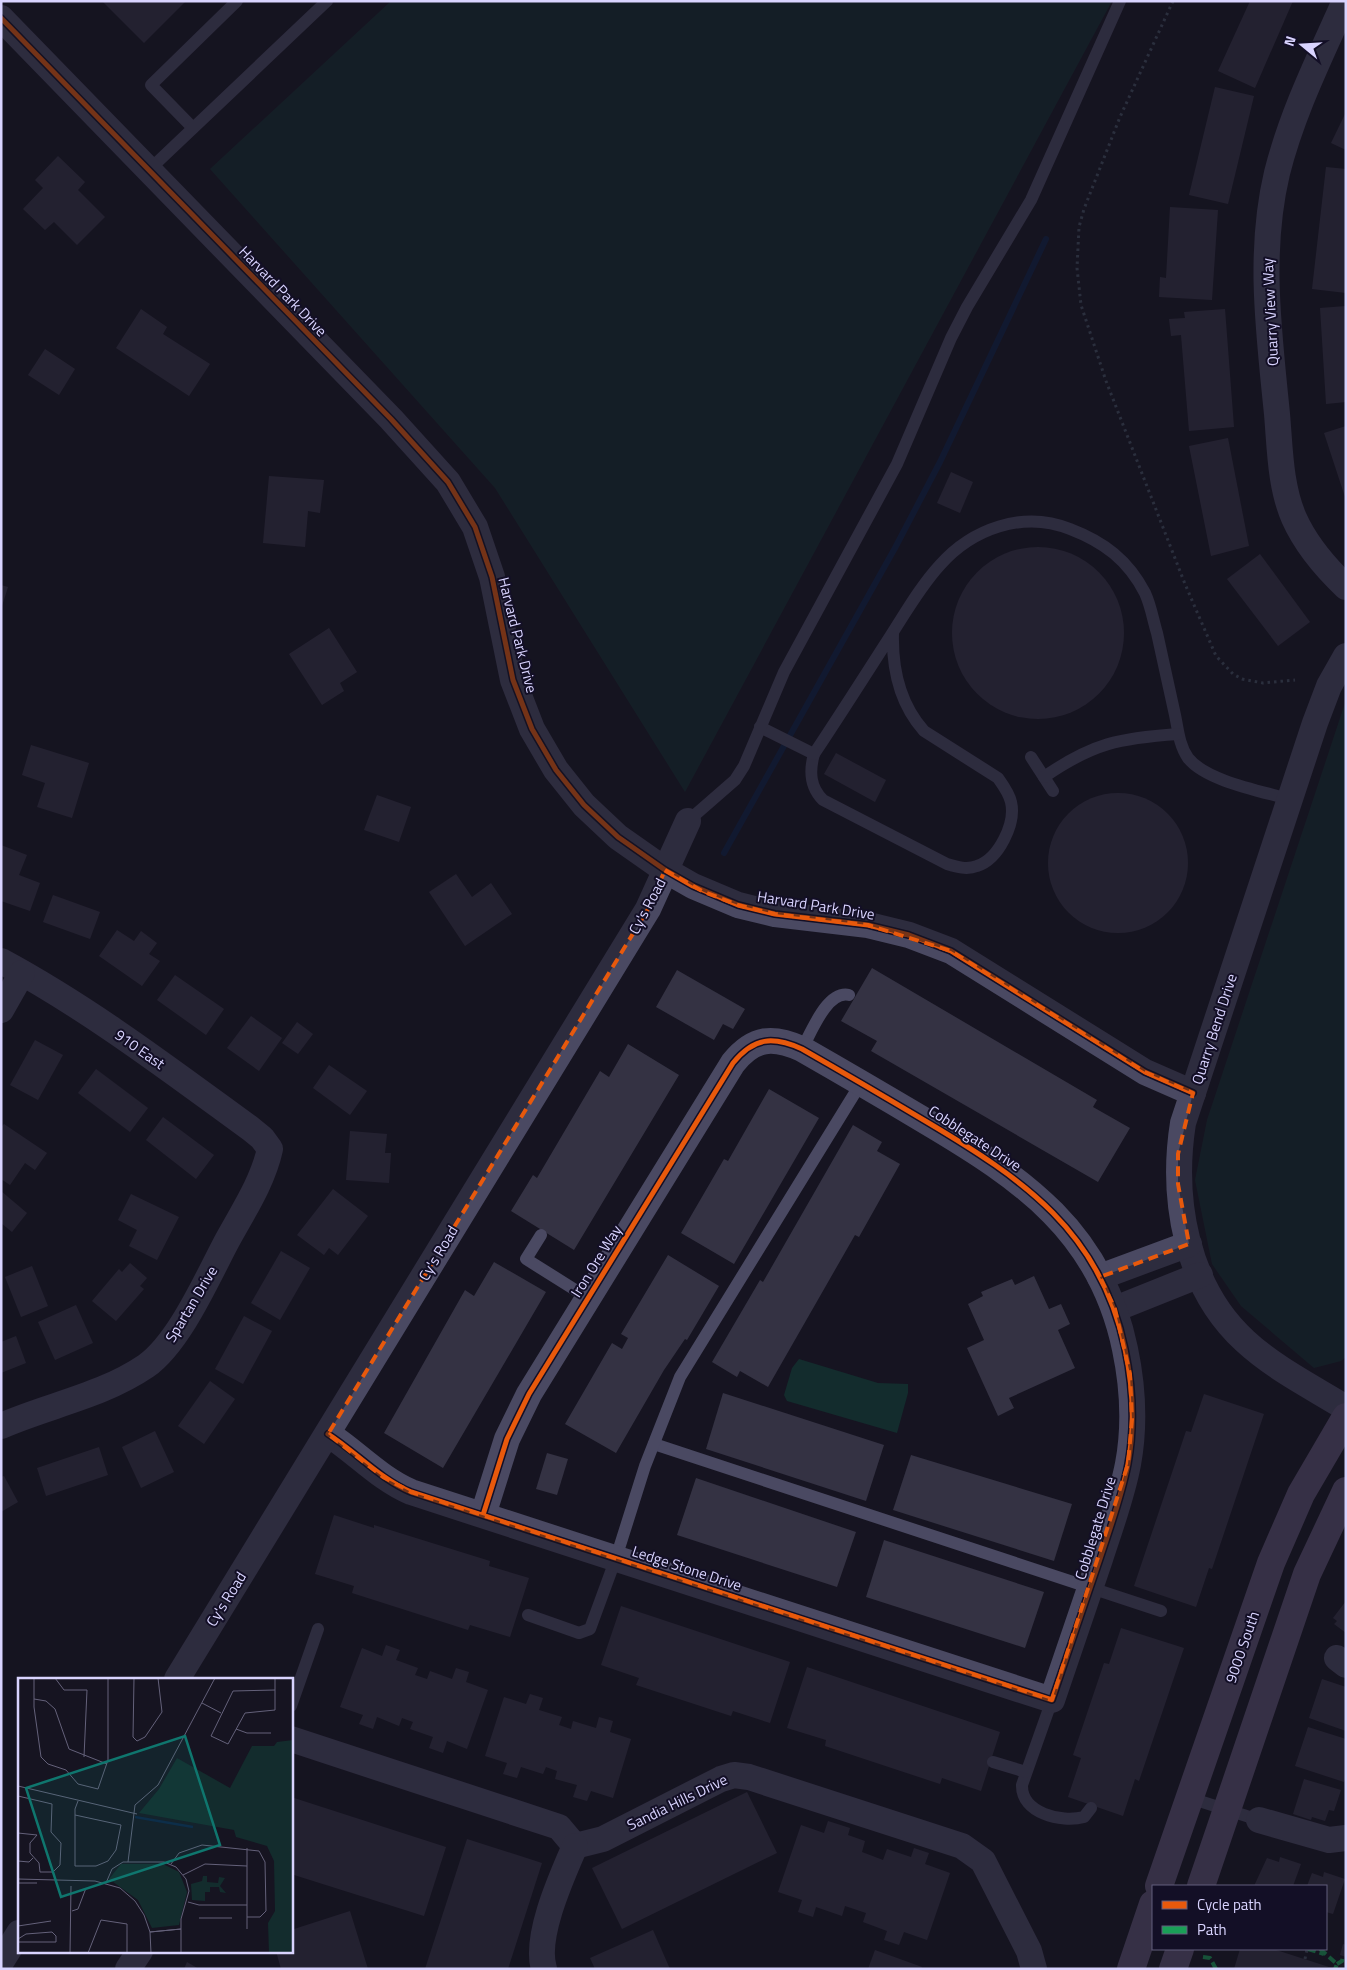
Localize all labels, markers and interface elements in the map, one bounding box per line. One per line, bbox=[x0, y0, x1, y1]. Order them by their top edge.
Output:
north arrow bbox=[1277, 20, 1327, 70]
text: N bbox=[1278, 33, 1301, 49]
street label: Harvard Park Drive bbox=[234, 240, 332, 342]
street label: Quarry View Way bbox=[1256, 257, 1284, 367]
street label: Harvard Park Drive bbox=[493, 575, 543, 695]
street label: Cy's Road bbox=[623, 874, 671, 938]
street label: Harvard Park Drive bbox=[756, 884, 876, 926]
street label: Quarry Bend Drive bbox=[1185, 971, 1243, 1087]
street label: 910 East bbox=[110, 1023, 170, 1075]
street label: Cobblegate Drive bbox=[924, 1099, 1026, 1177]
street label: Iron Ore Way bbox=[565, 1220, 627, 1302]
street label: Cy's Road bbox=[412, 1221, 464, 1285]
street label: Spartan Drive bbox=[159, 1261, 223, 1347]
street label: Cobblegate Drive bbox=[1068, 1474, 1122, 1582]
street label: Ledge Stone Drive bbox=[629, 1539, 745, 1597]
street label: Cy's Road bbox=[200, 1567, 252, 1631]
street label: 9000 South bbox=[1219, 1608, 1265, 1686]
inset map bbox=[18, 1678, 292, 1952]
street label: Sandia Hills Drive bbox=[623, 1768, 731, 1836]
legend bbox=[1152, 1885, 1327, 1950]
text: Cycle path bbox=[1197, 1893, 1262, 1916]
text: Path bbox=[1197, 1918, 1227, 1941]

